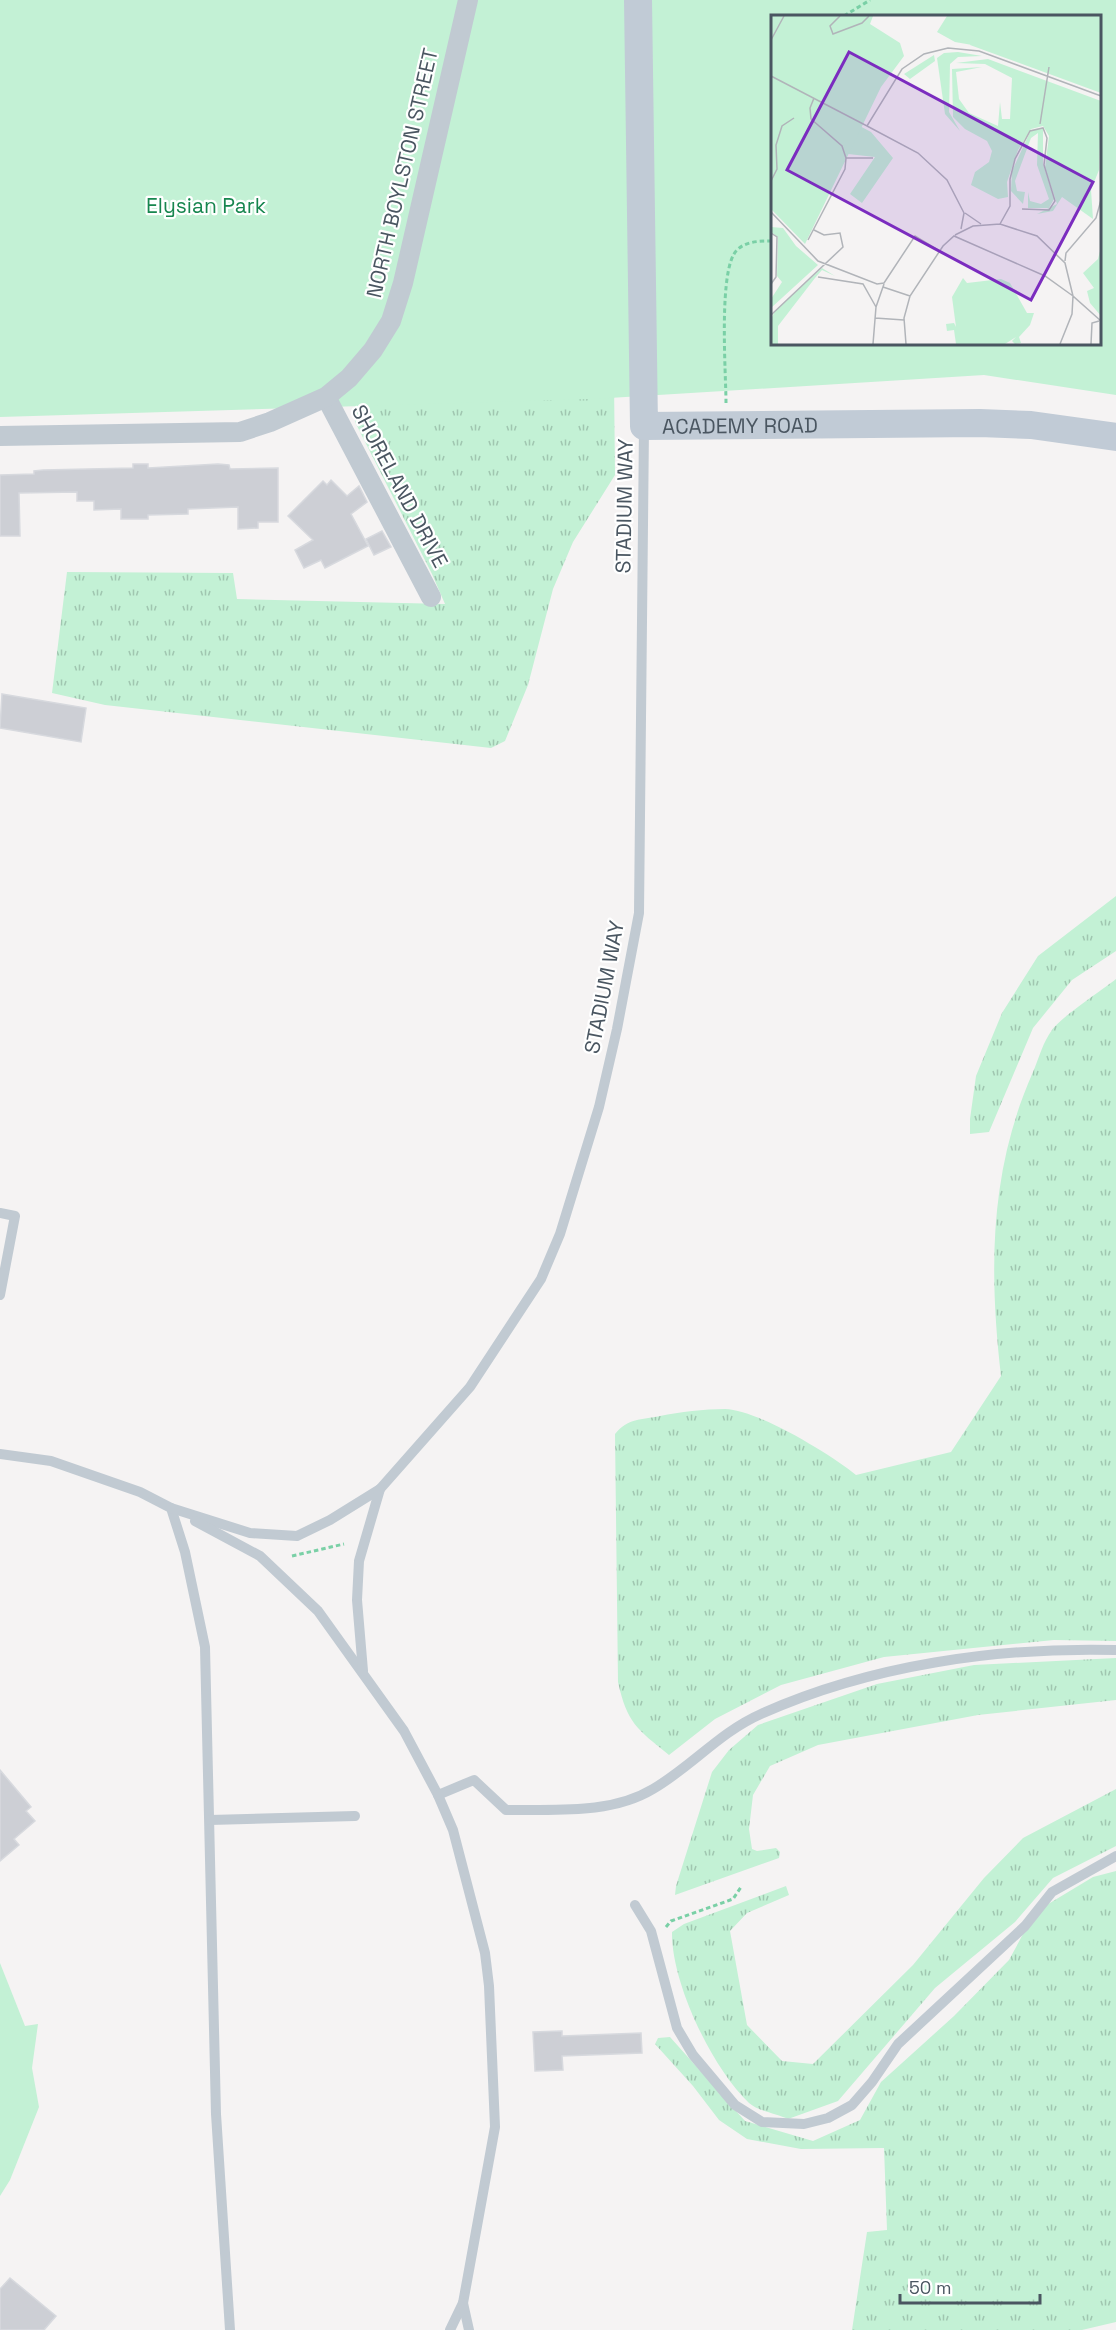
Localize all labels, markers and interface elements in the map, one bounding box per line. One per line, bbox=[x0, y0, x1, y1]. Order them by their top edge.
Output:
inset map bbox=[771, 15, 1101, 345]
street label: NORTH BOYLSTON STREET bbox=[360, 46, 444, 300]
park label: Elysian Park bbox=[146, 192, 266, 219]
street label: SHORELAND DRIVE bbox=[346, 400, 454, 572]
street label: ACADEMY ROAD bbox=[662, 411, 818, 439]
street label: STADIUM WAY bbox=[609, 438, 639, 574]
street label: STADIUM WAY bbox=[578, 918, 630, 1056]
scale bar bbox=[900, 2267, 1040, 2305]
text: 50 m bbox=[909, 2276, 951, 2299]

